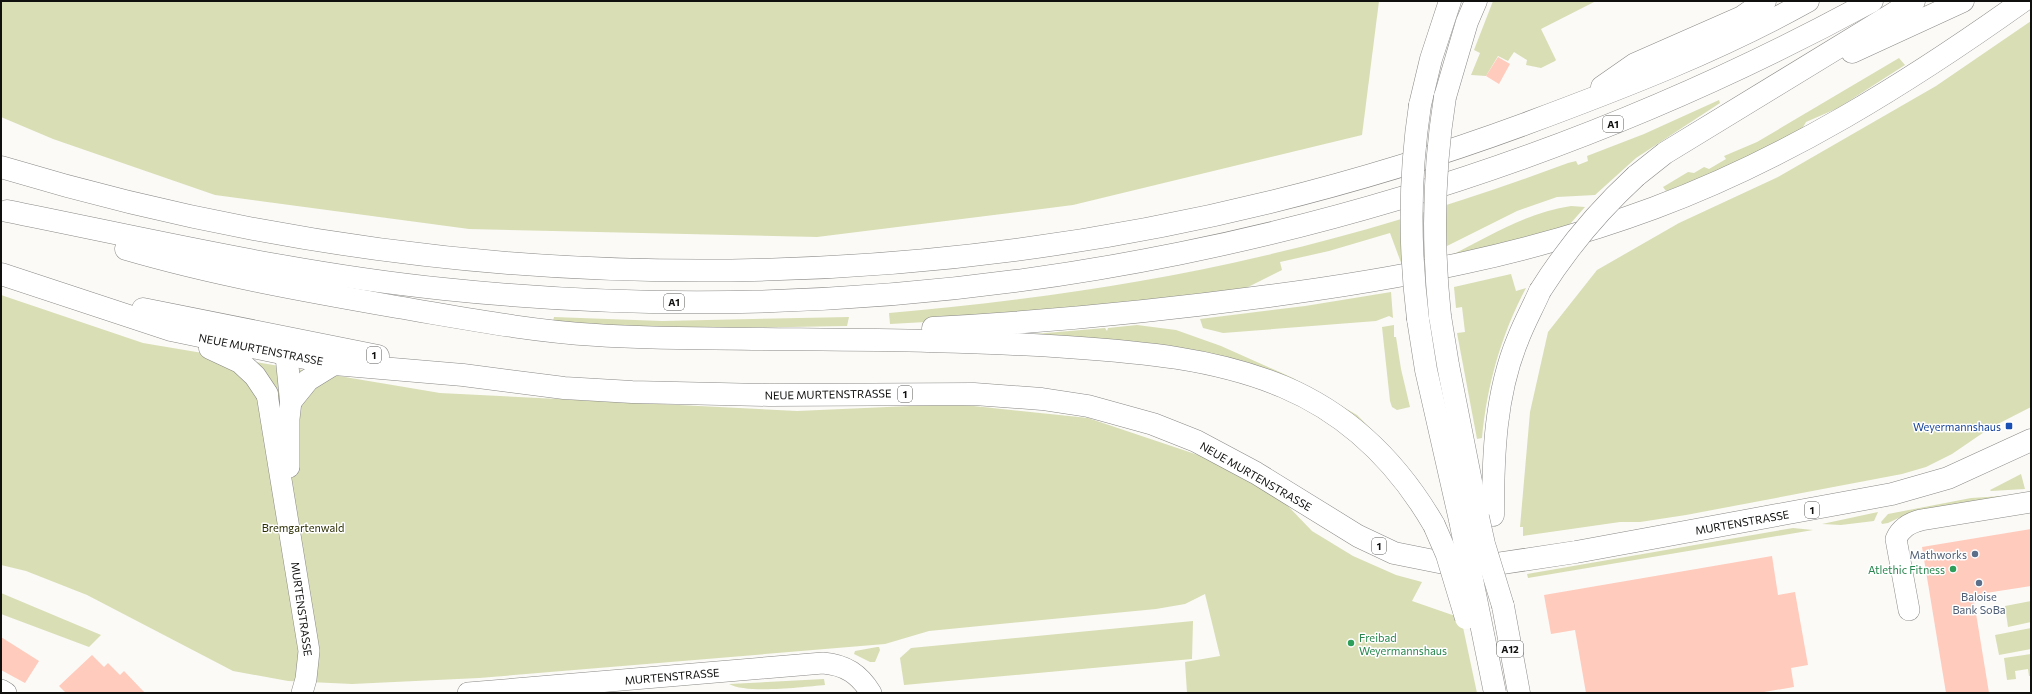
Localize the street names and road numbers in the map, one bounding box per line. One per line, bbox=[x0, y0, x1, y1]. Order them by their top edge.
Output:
road number: A1 bbox=[1603, 116, 1623, 132]
road number: A1 bbox=[664, 294, 684, 310]
street label: NEUE MURTENSTRASSE bbox=[198, 331, 324, 367]
road number: 1 bbox=[367, 347, 381, 363]
street label: NEUE MURTENSTRASSE bbox=[765, 386, 891, 402]
road number: 1 bbox=[898, 386, 912, 402]
street label: NEUE MURTENSTRASSE bbox=[1198, 439, 1314, 513]
road number: 1 bbox=[1805, 502, 1819, 518]
street label: MURTENSTRASSE bbox=[1694, 507, 1790, 537]
road number: 1 bbox=[1372, 538, 1386, 554]
street label: MURTENSTRASSE bbox=[289, 561, 315, 657]
road number: A12 bbox=[1497, 641, 1523, 657]
street label: MURTENSTRASSE bbox=[624, 665, 720, 687]

